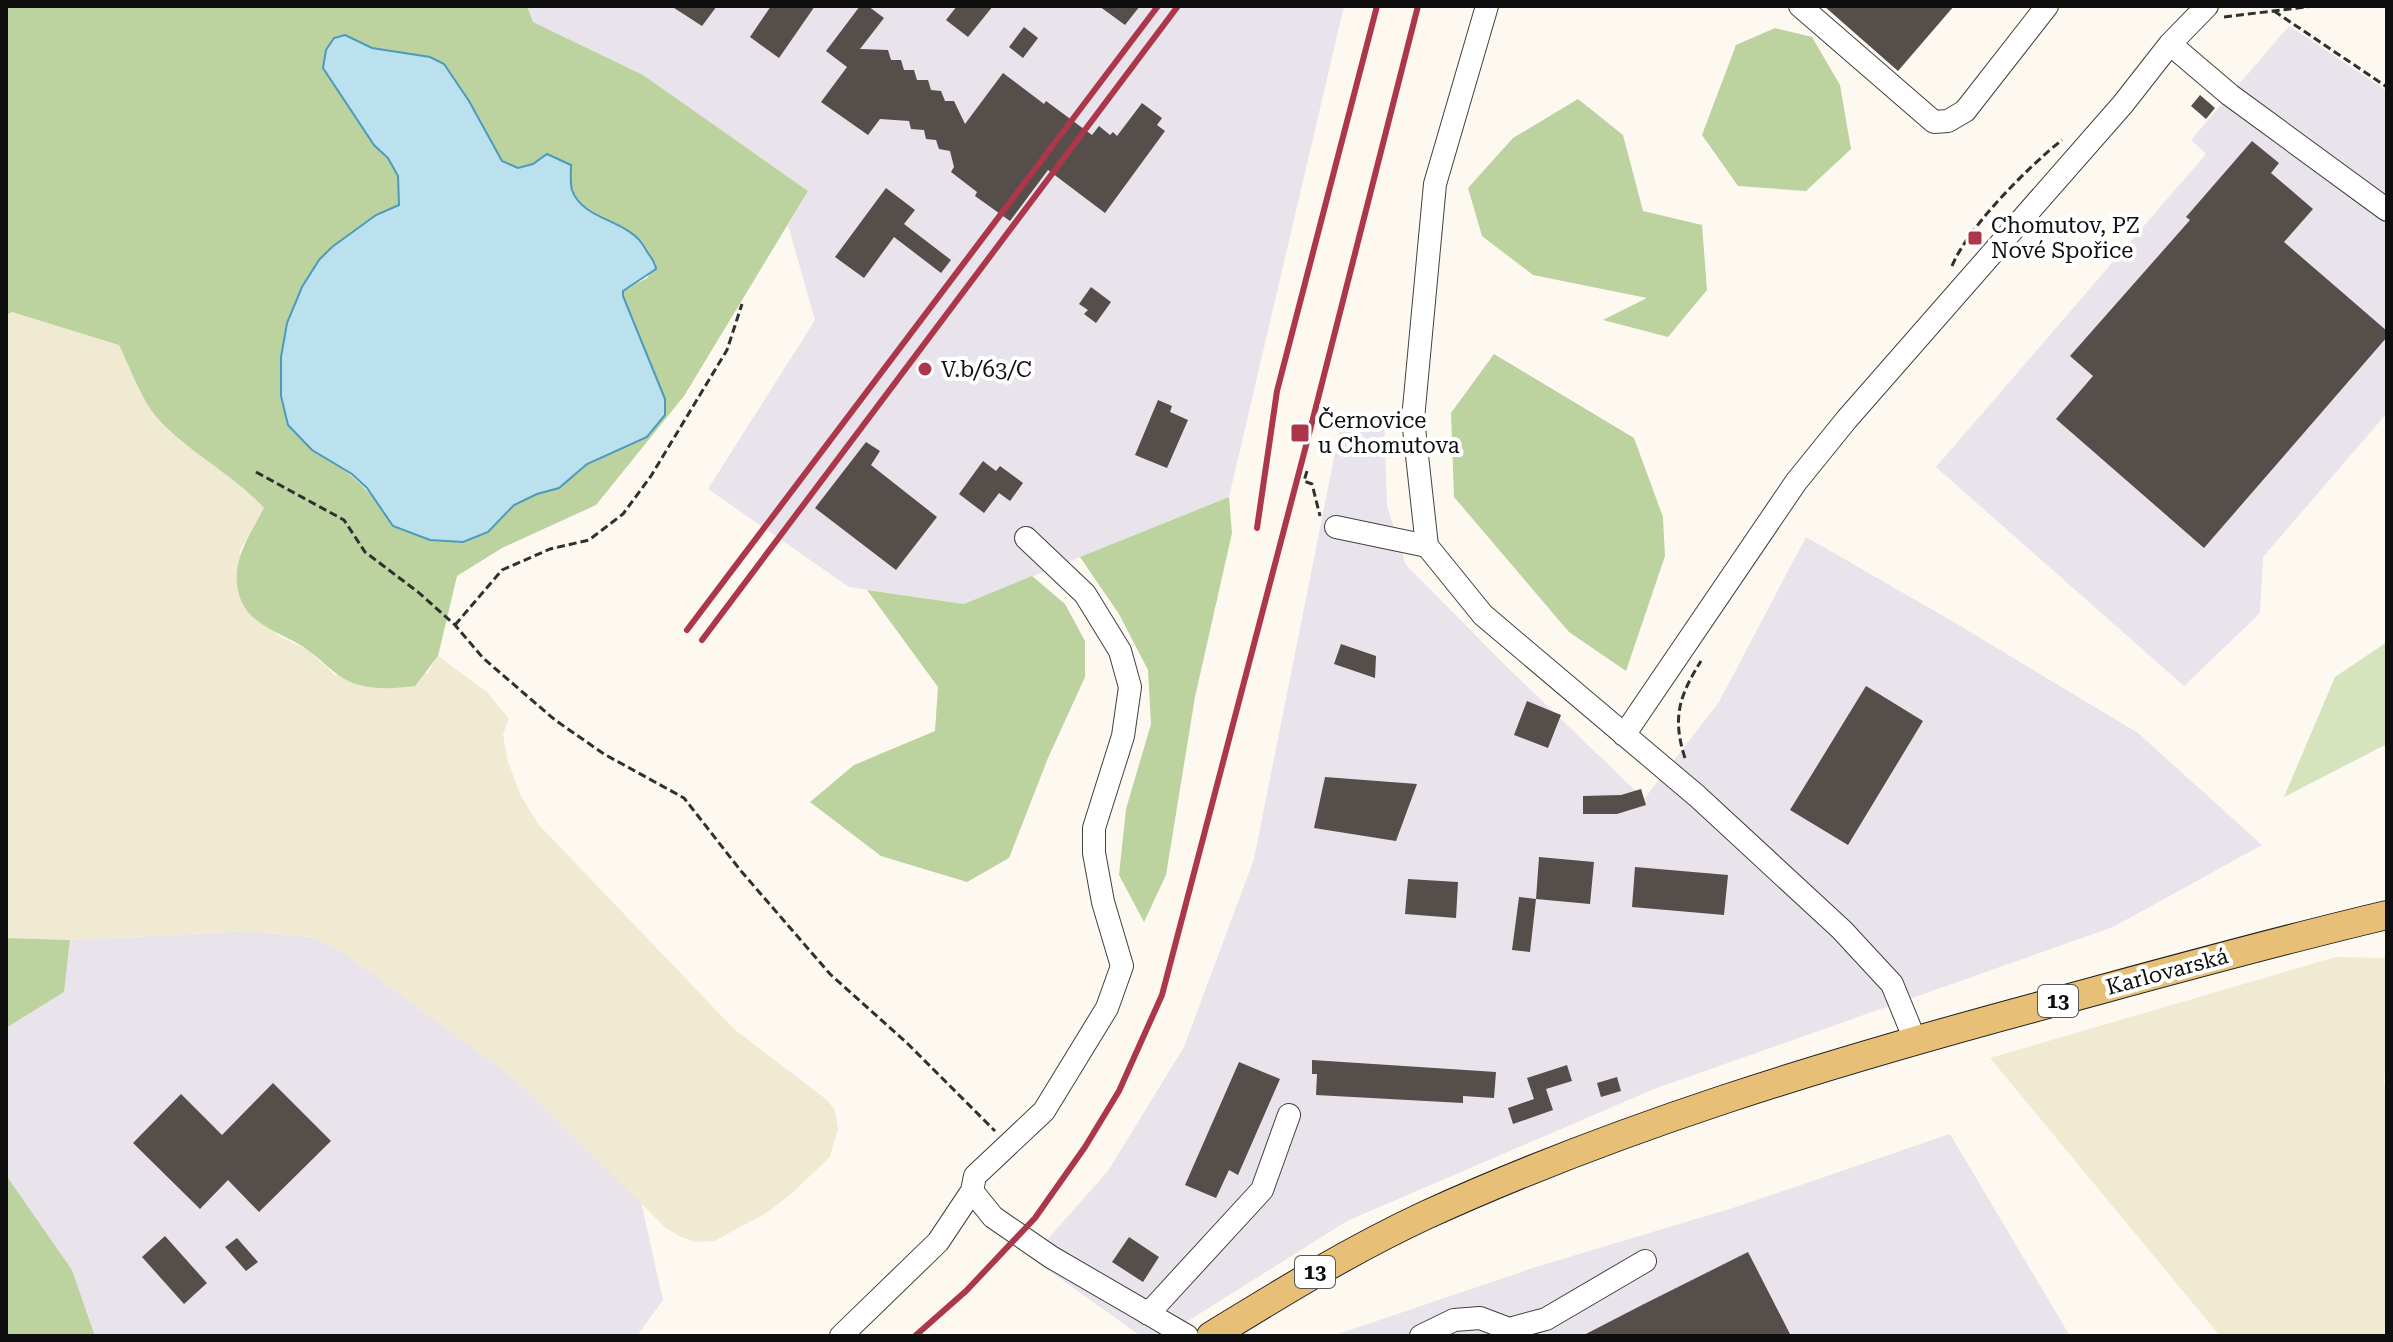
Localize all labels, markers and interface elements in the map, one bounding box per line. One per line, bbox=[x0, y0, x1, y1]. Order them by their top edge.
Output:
place label: Chomutov, PZ Nové Spořice bbox=[1991, 213, 2140, 263]
marker: Chomutov, PZ Nové Spořice bbox=[1966, 229, 1984, 247]
place label: V.b/63/C bbox=[941, 357, 1032, 382]
marker: V.b/63/C bbox=[916, 360, 934, 378]
place label: Černovice u Chomutova bbox=[1318, 407, 1460, 458]
marker: Černovice u Chomutova bbox=[1289, 422, 1311, 444]
street label: Karlovarská bbox=[2103, 943, 2231, 1000]
road number: 13 bbox=[2038, 985, 2078, 1017]
road number: 13 bbox=[1295, 1256, 1335, 1288]

